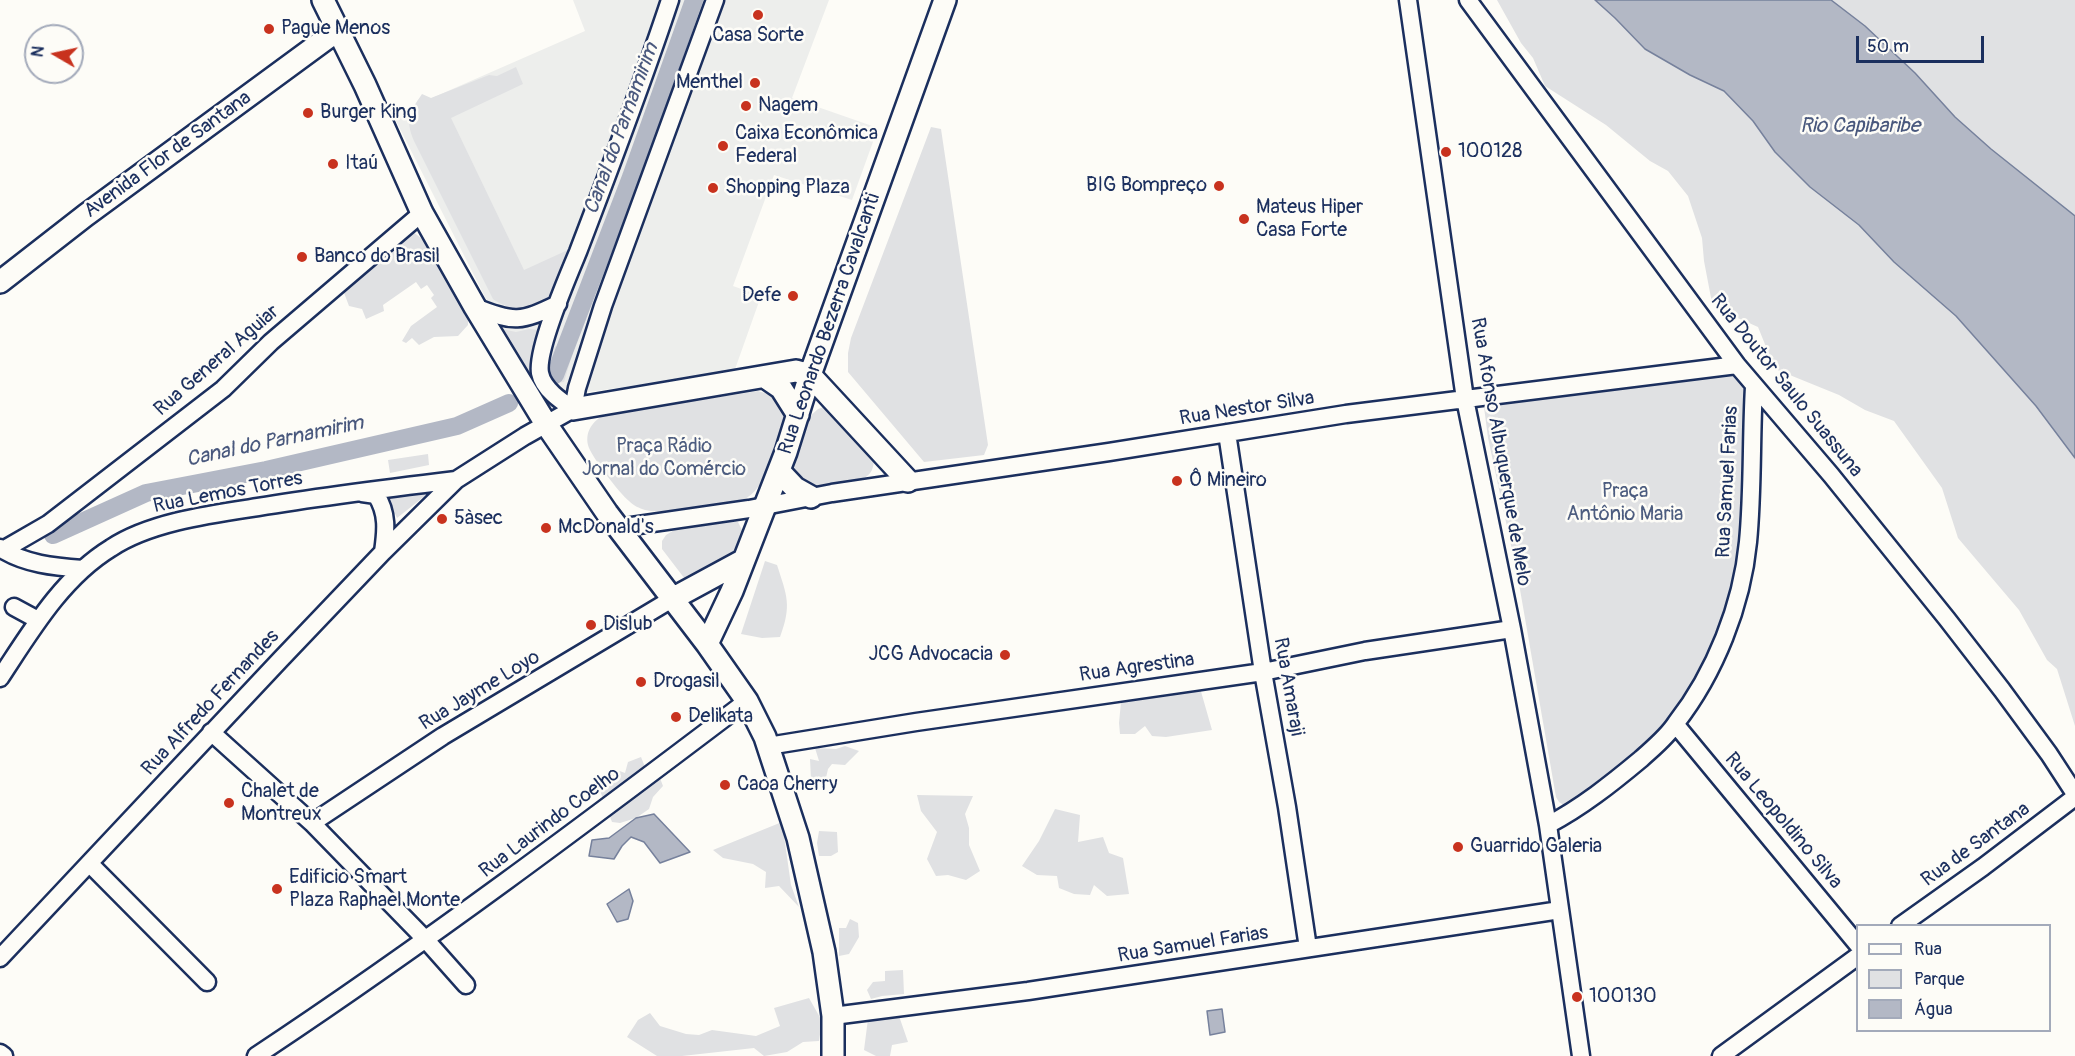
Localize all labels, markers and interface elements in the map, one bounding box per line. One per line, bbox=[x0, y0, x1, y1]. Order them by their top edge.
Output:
marker: Casa Sorte bbox=[751, 8, 765, 22]
place label: Pague Menos bbox=[281, 17, 390, 41]
marker: Pague Menos bbox=[262, 22, 276, 36]
north arrow bbox=[24, 24, 84, 84]
place label: Casa Sorte bbox=[712, 24, 804, 48]
scale bar bbox=[1859, 24, 1986, 62]
text: 50 m bbox=[1867, 35, 1909, 58]
water label: Canal do Parnamirim bbox=[579, 40, 665, 218]
text: N bbox=[27, 45, 49, 58]
place label: Menthel bbox=[676, 71, 743, 95]
marker: Menthel bbox=[748, 76, 762, 90]
street label: Avenida Flor de Santana bbox=[80, 86, 256, 224]
place label: Nagem bbox=[758, 94, 818, 118]
marker: Nagem bbox=[739, 99, 753, 113]
place label: Burger King bbox=[320, 101, 417, 125]
marker: Burger King bbox=[301, 106, 315, 120]
water label: Rio Capibaribe bbox=[1800, 114, 1920, 140]
place label: Caixa Econômica Federal bbox=[735, 122, 878, 169]
marker: Caixa Econômica Federal bbox=[716, 139, 730, 153]
place label: 100128 bbox=[1458, 140, 1522, 164]
marker: 100128 bbox=[1439, 145, 1453, 159]
place label: Itaú bbox=[345, 152, 378, 176]
marker: Itaú bbox=[326, 157, 340, 171]
place label: BIG Bompreço bbox=[1086, 174, 1207, 198]
place label: Shopping Plaza bbox=[725, 176, 850, 200]
marker: BIG Bompreço bbox=[1212, 179, 1226, 193]
marker: Shopping Plaza bbox=[706, 181, 720, 195]
street label: Rua Leonardo Bezerra Cavalcanti bbox=[774, 190, 886, 458]
place label: Mateus Hiper Casa Forte bbox=[1256, 196, 1363, 243]
marker: Mateus Hiper Casa Forte bbox=[1237, 212, 1251, 226]
place label: Banco do Brasil bbox=[314, 245, 440, 269]
marker: Banco do Brasil bbox=[295, 250, 309, 264]
place label: Defe bbox=[742, 284, 781, 308]
marker: Defe bbox=[786, 289, 800, 303]
street label: Rua Doutor Saulo Suassuna bbox=[1705, 290, 1867, 482]
street label: Rua General Aguiar bbox=[150, 300, 284, 422]
street label: Rua Afonso Albuquerque de Melo bbox=[1465, 316, 1535, 588]
street label: Rua Nestor Silva bbox=[1178, 386, 1316, 432]
street label: Rua Samuel Farias bbox=[1712, 405, 1744, 559]
water label: Canal do Parnamirim bbox=[184, 411, 366, 473]
park label: Praça Rádio Jornal do Comércio bbox=[582, 435, 746, 482]
street label: Rua Lemos Torres bbox=[151, 467, 305, 519]
place label: Ô Mineiro bbox=[1189, 469, 1267, 493]
marker: Ô Mineiro bbox=[1170, 474, 1184, 488]
park label: Praça Antônio Maria bbox=[1567, 480, 1683, 527]
place label: 5àsec bbox=[454, 507, 503, 531]
marker: 5àsec bbox=[435, 512, 449, 526]
place label: McDonald's bbox=[558, 516, 654, 540]
marker: McDonald's bbox=[539, 521, 553, 535]
place label: Dislub bbox=[603, 613, 653, 637]
marker: Dislub bbox=[584, 618, 598, 632]
street label: Rua Alfredo Fernandes bbox=[137, 625, 285, 781]
street label: Rua Amaraji bbox=[1268, 636, 1308, 738]
place label: JCG Advocacia bbox=[868, 643, 993, 667]
street label: Rua Jayme Loyo bbox=[416, 646, 544, 736]
marker: JCG Advocacia bbox=[998, 648, 1012, 662]
street label: Rua Agrestina bbox=[1078, 648, 1196, 688]
place label: Drogasil bbox=[653, 670, 720, 694]
marker: Drogasil bbox=[634, 675, 648, 689]
place label: Delikata bbox=[688, 705, 753, 729]
marker: Delikata bbox=[669, 710, 683, 724]
street label: Rua Leopoldino Silva bbox=[1719, 748, 1847, 894]
street label: Rua Laurindo Coelho bbox=[475, 762, 625, 884]
place label: Caoa Cherry bbox=[737, 773, 837, 797]
marker: Caoa Cherry bbox=[718, 778, 732, 792]
place label: Chalet de Montreux bbox=[241, 780, 322, 827]
marker: Chalet de Montreux bbox=[222, 796, 236, 810]
street label: Rua de Santana bbox=[1917, 798, 2035, 892]
place label: Guarrido Galeria bbox=[1470, 835, 1602, 859]
marker: Guarrido Galeria bbox=[1451, 840, 1465, 854]
place label: Edificio Smart Plaza Raphael Monte bbox=[289, 866, 460, 913]
marker: Edificio Smart Plaza Raphael Monte bbox=[270, 882, 284, 896]
street label: Rua Samuel Farias bbox=[1116, 921, 1270, 969]
legend bbox=[1856, 924, 2051, 1032]
text: Rua bbox=[1914, 938, 1942, 961]
text: Parque bbox=[1914, 968, 1964, 991]
place label: 100130 bbox=[1589, 985, 1657, 1009]
marker: 100130 bbox=[1570, 990, 1584, 1004]
text: Água bbox=[1914, 998, 1953, 1021]

